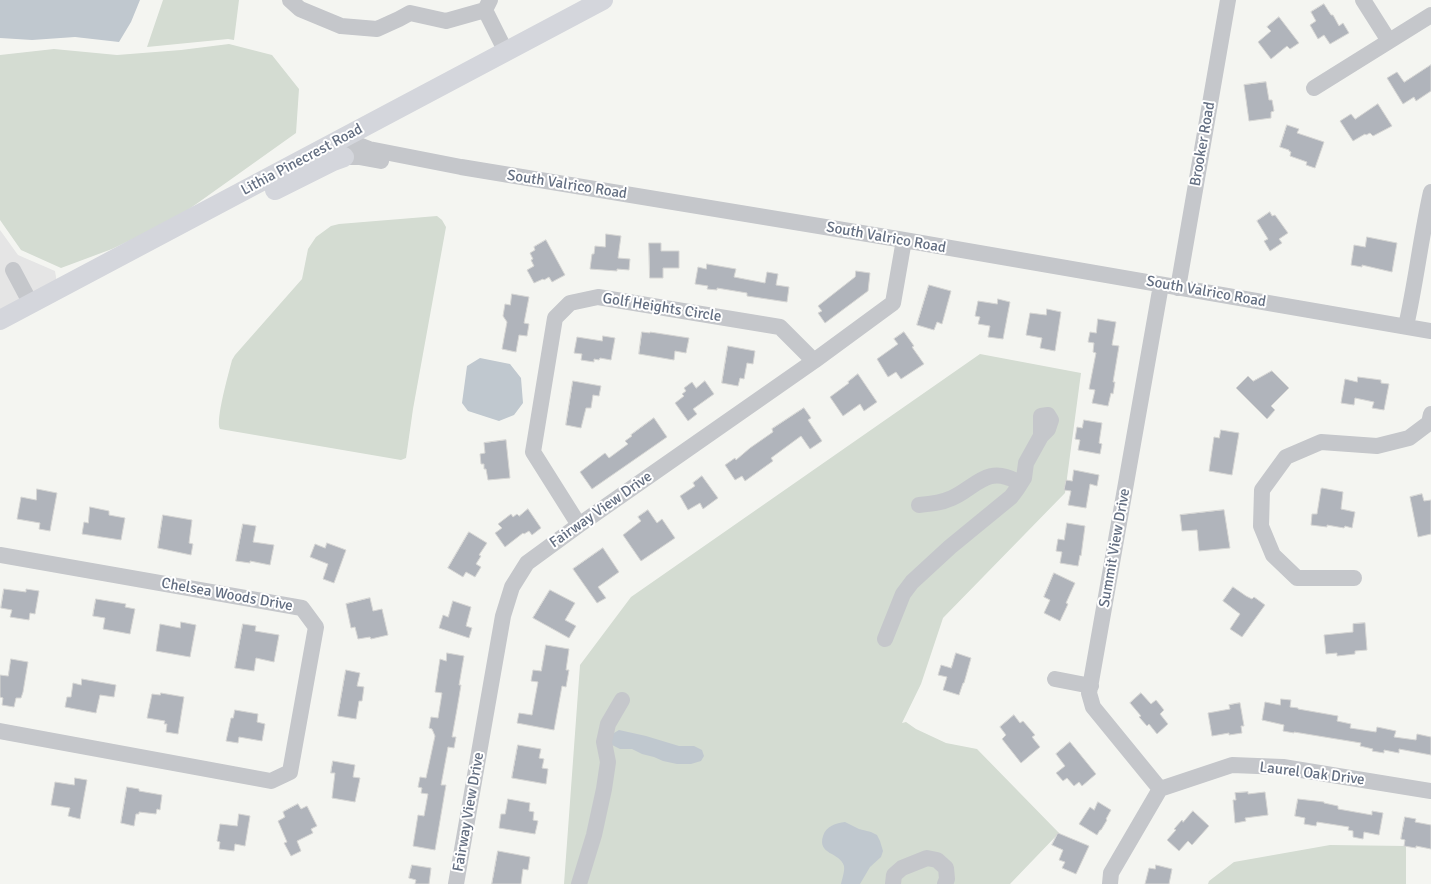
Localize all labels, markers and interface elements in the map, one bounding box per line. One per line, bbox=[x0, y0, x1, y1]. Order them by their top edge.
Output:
street label: Brooker Road bbox=[1187, 100, 1219, 188]
street label: Lithia Pinecrest Road bbox=[238, 120, 366, 200]
street label: South Valrico Road bbox=[506, 167, 628, 203]
street label: South Valrico Road bbox=[825, 219, 947, 257]
street label: South Valrico Road bbox=[1145, 273, 1267, 311]
street label: Golf Heights Circle bbox=[601, 290, 723, 326]
street label: Fairway View Drive bbox=[546, 468, 656, 552]
street label: Summit View Drive bbox=[1096, 487, 1134, 609]
street label: Chelsea Woods Drive bbox=[160, 575, 294, 615]
street label: Fairway View Drive bbox=[450, 751, 488, 873]
street label: Laurel Oak Drive bbox=[1259, 759, 1365, 789]

